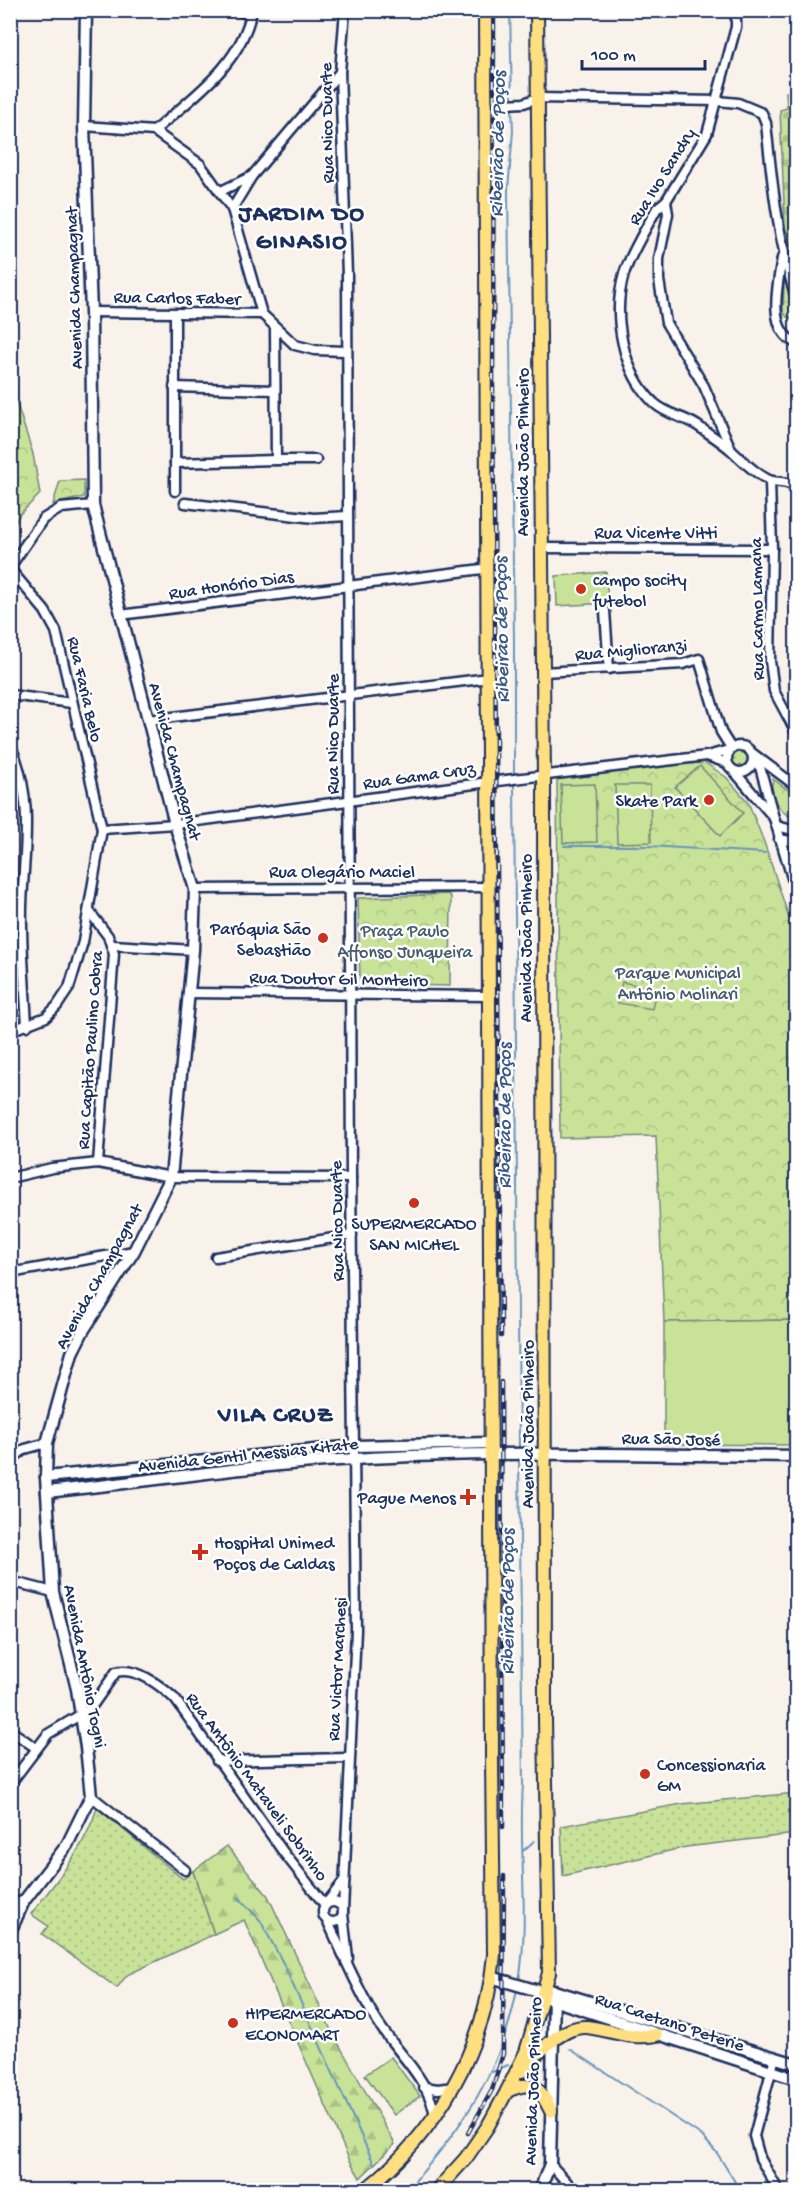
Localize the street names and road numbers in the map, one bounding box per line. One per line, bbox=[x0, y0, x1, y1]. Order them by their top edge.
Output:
street label: Rua Nico Duarte bbox=[317, 62, 340, 183]
street label: Rua Ivo Sandry bbox=[625, 125, 701, 230]
street label: Avenida Champagnat bbox=[62, 205, 89, 369]
street label: Rua Carlos Faber bbox=[113, 288, 242, 311]
street label: Avenida João Pinheiro bbox=[514, 368, 535, 536]
street label: Rua Vicente Vitti bbox=[594, 524, 718, 545]
street label: Rua Carmo Lamana bbox=[747, 537, 770, 680]
street label: Rua Honório Dias bbox=[168, 567, 296, 606]
street label: Rua Faria Belo bbox=[61, 635, 106, 744]
street label: Rua Miglioranzi bbox=[574, 636, 688, 667]
street label: Rua Nico Duarte bbox=[324, 673, 345, 794]
street label: Avenida Champagnat bbox=[142, 681, 205, 844]
street label: Rua Gama Cruz bbox=[362, 759, 478, 796]
street label: Avenida João Pinheiro bbox=[517, 854, 538, 1022]
street label: Rua Olegário Maciel bbox=[269, 863, 415, 884]
street label: Rua Capitão Paulino Cobra bbox=[74, 949, 109, 1150]
street label: Rua Doutor Gil Monteiro bbox=[249, 968, 429, 993]
street label: Rua Nico Duarte bbox=[327, 1160, 350, 1281]
street label: Avenida Champagnat bbox=[52, 1200, 150, 1353]
street label: Avenida João Pinheiro bbox=[519, 1340, 540, 1508]
street label: Rua São José bbox=[621, 1429, 721, 1452]
street label: Avenida Gentil Messias Kitate bbox=[137, 1434, 360, 1478]
street label: Avenida Antônio Togni bbox=[57, 1583, 110, 1750]
street label: Rua Victor Marchesi bbox=[324, 1597, 353, 1742]
street label: Rua Antônio Mataveli Sobrinho bbox=[180, 1689, 332, 1886]
street label: Rua Caetano Peterie bbox=[592, 1989, 747, 2058]
street label: Avenida João Pinheiro bbox=[521, 1996, 548, 2166]

